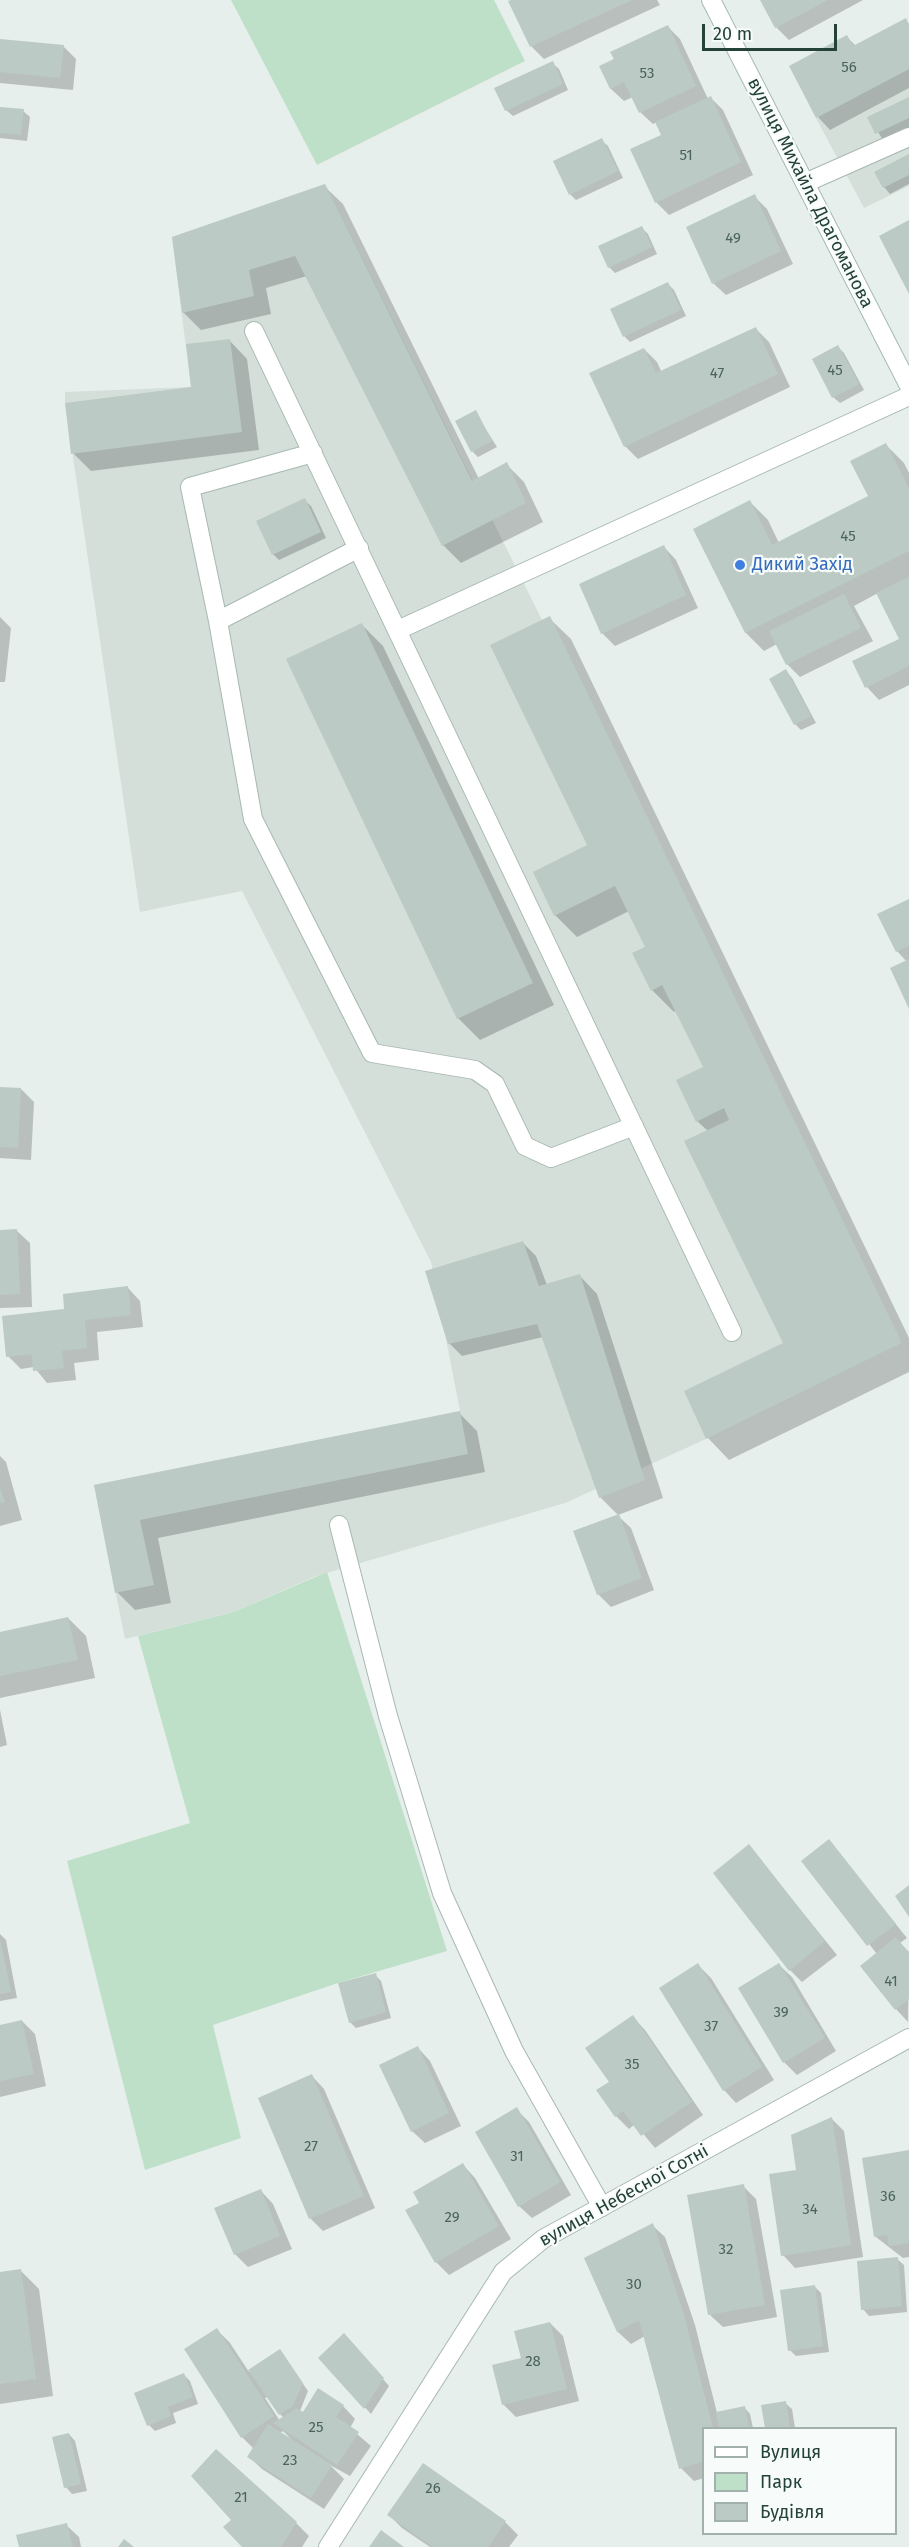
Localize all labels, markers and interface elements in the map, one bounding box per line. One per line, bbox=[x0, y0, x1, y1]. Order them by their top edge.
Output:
scale bar bbox=[705, 12, 840, 50]
text: 20 m bbox=[713, 23, 752, 45]
house number: 56 bbox=[841, 59, 857, 77]
house number: 53 bbox=[640, 65, 654, 83]
street label: вулиця Михайла Драгоманова bbox=[742, 74, 878, 312]
house number: 51 bbox=[679, 147, 693, 165]
house number: 49 bbox=[725, 230, 741, 248]
house number: 45 bbox=[827, 362, 843, 380]
house number: 47 bbox=[710, 365, 724, 383]
house number: 45 bbox=[840, 528, 856, 546]
place label: Дикий Захід bbox=[752, 554, 853, 576]
marker: Дикий Захід bbox=[733, 558, 747, 572]
house number: 41 bbox=[884, 1973, 898, 1991]
house number: 39 bbox=[773, 2004, 789, 2022]
house number: 37 bbox=[704, 2018, 718, 2036]
house number: 35 bbox=[625, 2056, 639, 2074]
house number: 27 bbox=[304, 2138, 318, 2156]
street label: вулиця Небесної Сотні bbox=[535, 2140, 713, 2252]
house number: 31 bbox=[510, 2148, 524, 2166]
house number: 36 bbox=[880, 2188, 896, 2206]
house number: 34 bbox=[802, 2201, 818, 2219]
house number: 29 bbox=[444, 2209, 460, 2227]
house number: 32 bbox=[719, 2241, 733, 2259]
house number: 30 bbox=[626, 2276, 642, 2294]
house number: 28 bbox=[525, 2353, 541, 2371]
house number: 25 bbox=[309, 2419, 323, 2437]
legend bbox=[702, 2427, 897, 2535]
text: Вулиця bbox=[760, 2441, 821, 2463]
house number: 23 bbox=[283, 2452, 297, 2470]
text: Парк bbox=[760, 2471, 802, 2493]
house number: 26 bbox=[425, 2480, 441, 2498]
house number: 21 bbox=[234, 2489, 248, 2507]
text: Будівля bbox=[760, 2501, 824, 2523]

